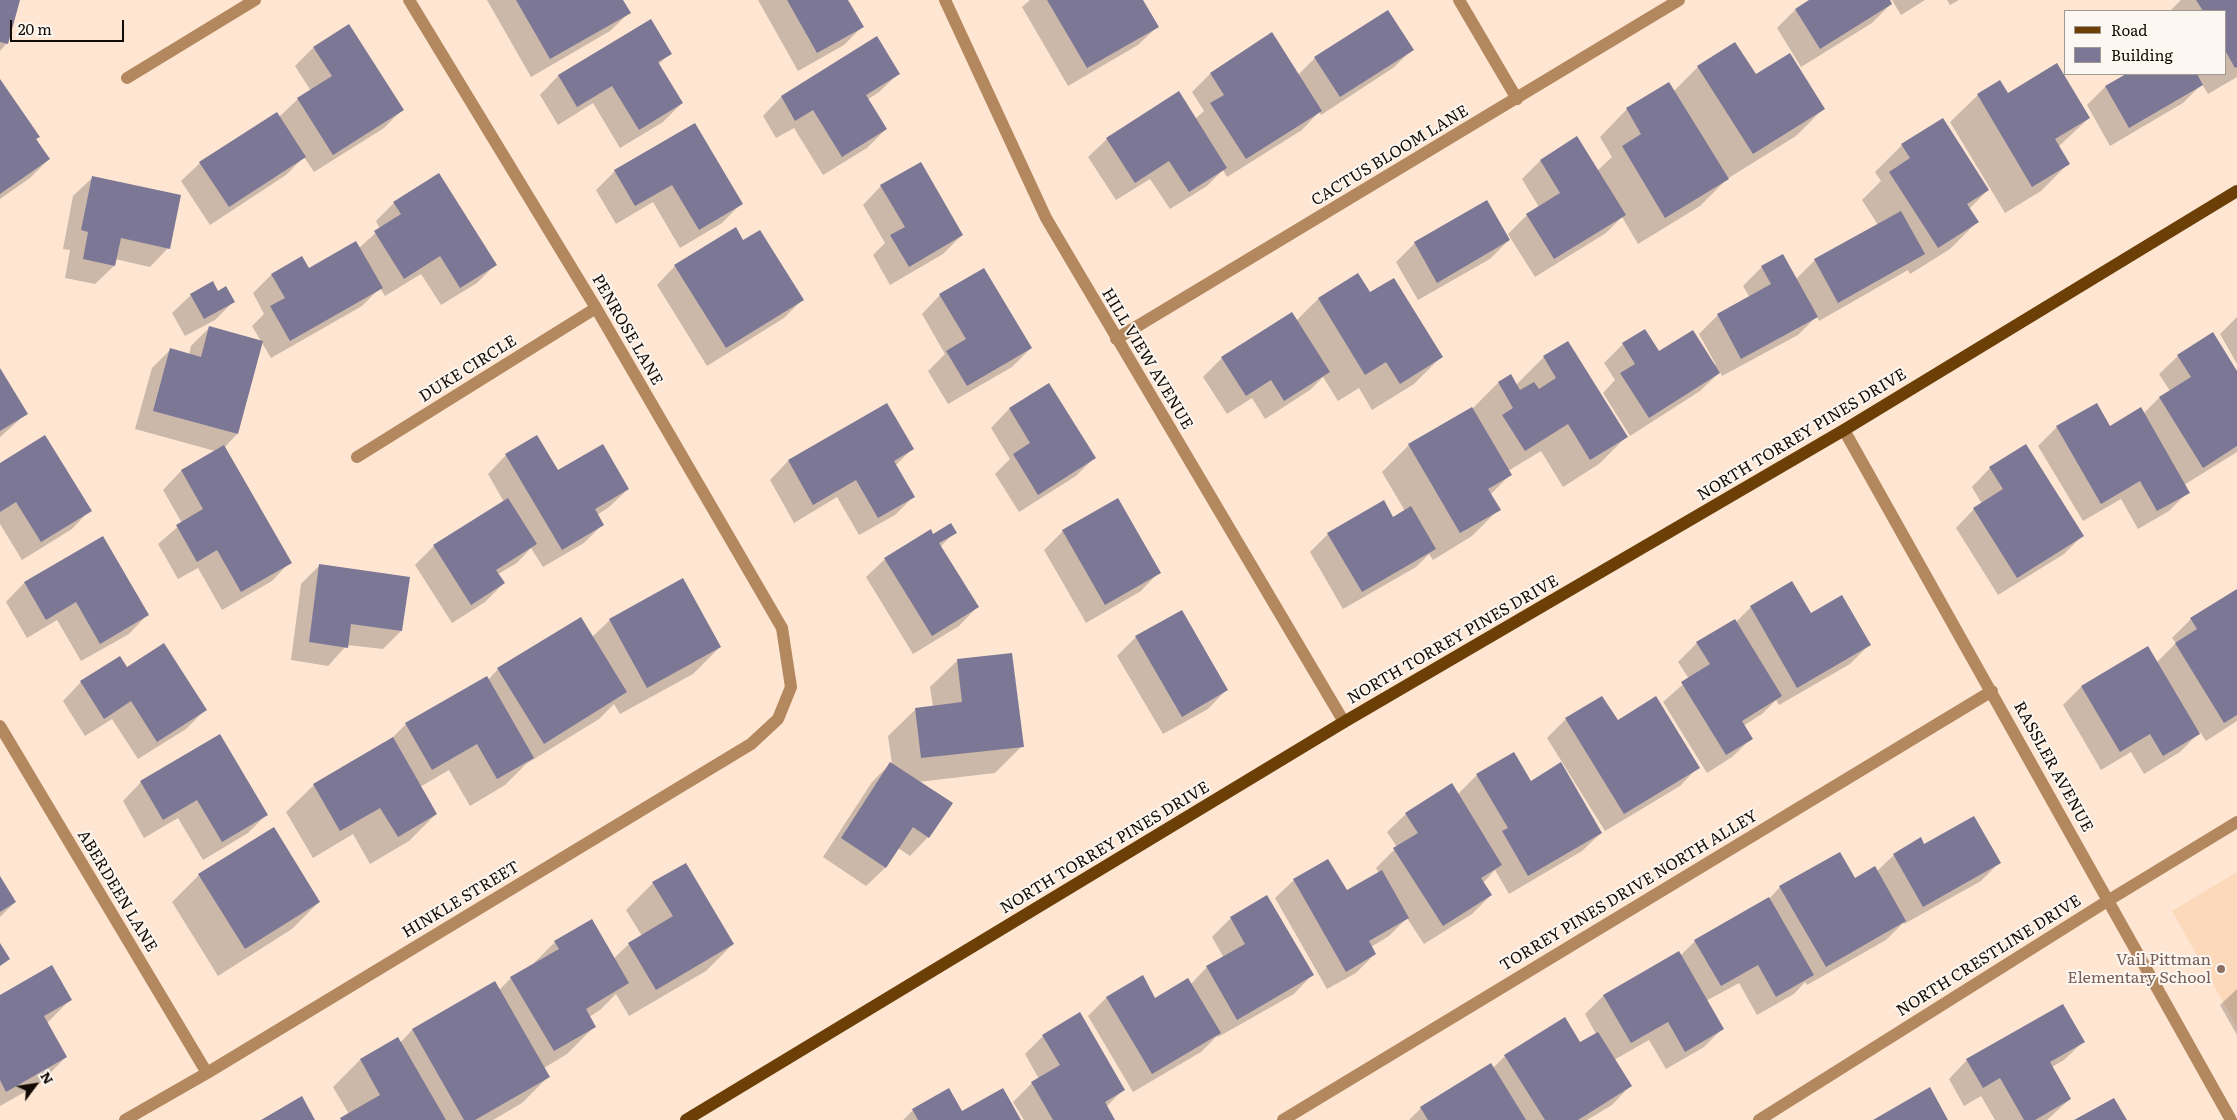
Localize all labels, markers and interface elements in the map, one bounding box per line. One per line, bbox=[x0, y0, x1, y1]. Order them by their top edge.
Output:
scale bar bbox=[12, 10, 126, 42]
legend bbox=[2064, 10, 2227, 75]
text: 20 m bbox=[18, 17, 52, 40]
text: Road bbox=[2111, 18, 2147, 41]
text: Building bbox=[2111, 43, 2173, 66]
street label: CACTUS BLOOM LANE bbox=[1308, 101, 1472, 211]
street label: PENROSE LANE bbox=[587, 271, 667, 389]
street label: HILL VIEW AVENUE bbox=[1097, 285, 1197, 433]
street label: DUKE CIRCLE bbox=[416, 331, 520, 407]
street label: NORTH TORREY PINES DRIVE bbox=[1694, 365, 1910, 505]
street label: NORTH TORREY PINES DRIVE bbox=[1344, 572, 1562, 708]
street label: RASSLER AVENUE bbox=[2009, 698, 2097, 836]
street label: NORTH TORREY PINES DRIVE bbox=[997, 778, 1213, 918]
street label: TORREY PINES DRIVE NORTH ALLEY bbox=[1497, 806, 1761, 976]
street label: ABERDEEN LANE bbox=[73, 827, 161, 955]
street label: HINKLE STREET bbox=[399, 857, 523, 943]
street label: NORTH CRESTLINE DRIVE bbox=[1893, 891, 2085, 1021]
place label: Vail Pittman Elementary School bbox=[2067, 950, 2211, 988]
marker: Vail Pittman Elementary School bbox=[2215, 963, 2227, 975]
north arrow bbox=[10, 1060, 60, 1110]
text: N bbox=[36, 1067, 59, 1087]

